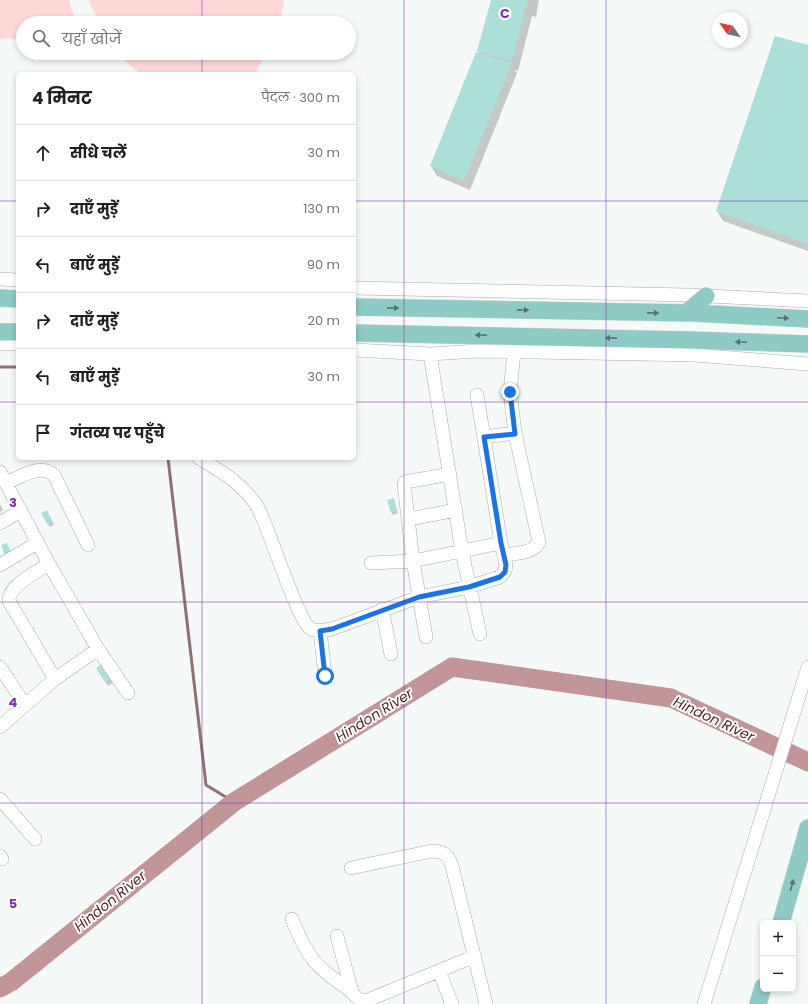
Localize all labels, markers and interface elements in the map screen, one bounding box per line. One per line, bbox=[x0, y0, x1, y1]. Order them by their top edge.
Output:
text: C bbox=[500, 4, 510, 23]
north arrow bbox=[712, 12, 748, 48]
search box bbox=[16, 16, 356, 60]
icon: search bbox=[30, 27, 52, 49]
text: यहाँ खोजें bbox=[62, 28, 121, 49]
text: 4 मिनट bbox=[32, 86, 92, 110]
text: पैदल · 300 m bbox=[261, 88, 340, 107]
icon: ahead bbox=[32, 142, 54, 164]
text: सीधे चलें bbox=[70, 142, 126, 163]
text: 30 m bbox=[307, 143, 340, 162]
icon: right bbox=[32, 198, 54, 220]
text: दाएँ मुड़ें bbox=[70, 198, 118, 219]
text: 130 m bbox=[303, 199, 340, 218]
icon: left bbox=[32, 254, 54, 276]
text: बाएँ मुड़ें bbox=[70, 254, 119, 275]
text: 90 m bbox=[307, 255, 340, 274]
one-way arrow bbox=[387, 305, 400, 311]
one-way arrow bbox=[517, 307, 530, 313]
one-way arrow bbox=[647, 309, 659, 316]
icon: right bbox=[32, 310, 54, 332]
text: दाएँ मुड़ें bbox=[70, 310, 118, 331]
text: 20 m bbox=[307, 311, 340, 330]
one-way arrow bbox=[777, 314, 789, 321]
one-way arrow bbox=[475, 332, 487, 339]
one-way arrow bbox=[604, 335, 617, 341]
one-way arrow bbox=[735, 338, 747, 345]
icon: left bbox=[32, 366, 54, 388]
text: बाएँ मुड़ें bbox=[70, 366, 119, 387]
text: 30 m bbox=[307, 367, 340, 386]
route end bbox=[501, 383, 519, 401]
icon: arrive bbox=[32, 422, 54, 444]
text: गंतव्य पर पहुँचे bbox=[70, 422, 165, 443]
text: 3 bbox=[9, 493, 17, 512]
route start bbox=[316, 667, 334, 685]
water label: Hindon River bbox=[332, 683, 417, 747]
water label: Hindon River bbox=[670, 691, 759, 747]
text: 4 bbox=[9, 693, 18, 712]
water label: Hindon River bbox=[70, 865, 151, 936]
one-way arrow bbox=[789, 879, 795, 891]
text: 5 bbox=[9, 894, 17, 913]
map controls bbox=[760, 920, 796, 992]
button: + bbox=[760, 920, 796, 956]
button: − bbox=[760, 956, 796, 992]

